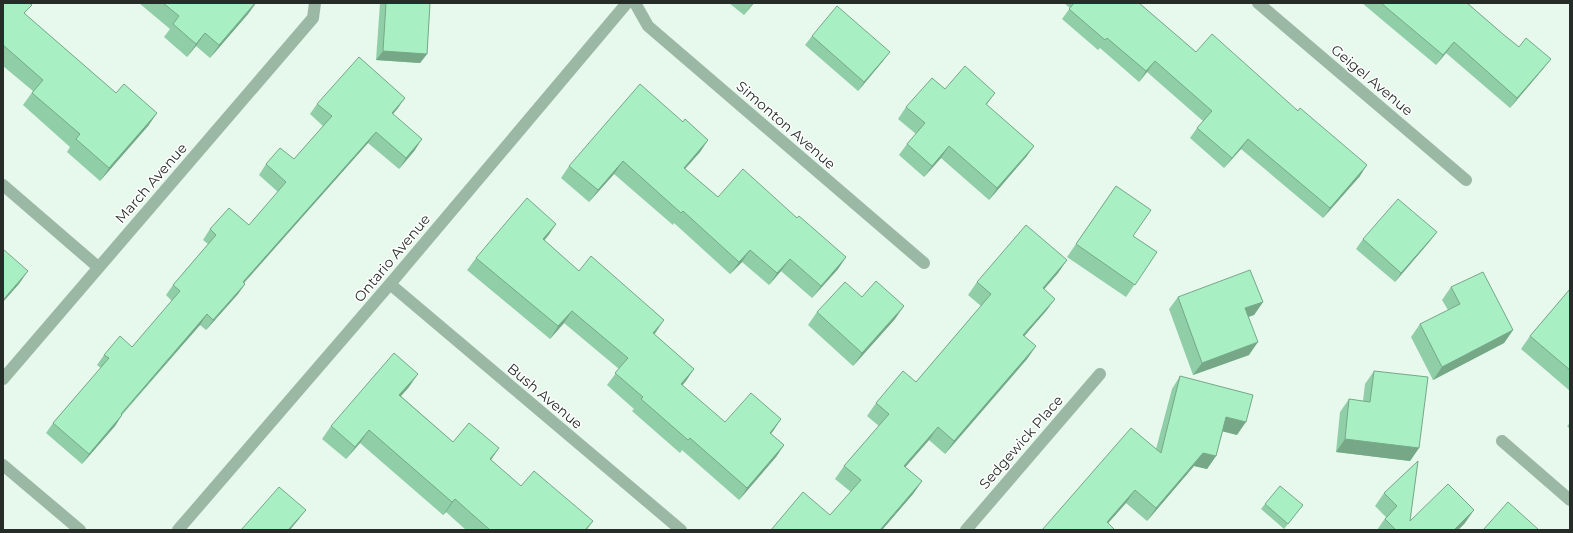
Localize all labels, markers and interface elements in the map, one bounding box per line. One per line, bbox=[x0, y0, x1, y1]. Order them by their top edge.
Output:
street label: Geigel Avenue bbox=[1327, 41, 1417, 119]
street label: Simonton Avenue bbox=[733, 77, 839, 173]
street label: March Avenue bbox=[111, 139, 191, 227]
street label: Ontario Avenue bbox=[350, 210, 434, 306]
street label: Bush Avenue bbox=[504, 359, 586, 433]
street label: Sedgewick Place bbox=[975, 391, 1067, 493]

